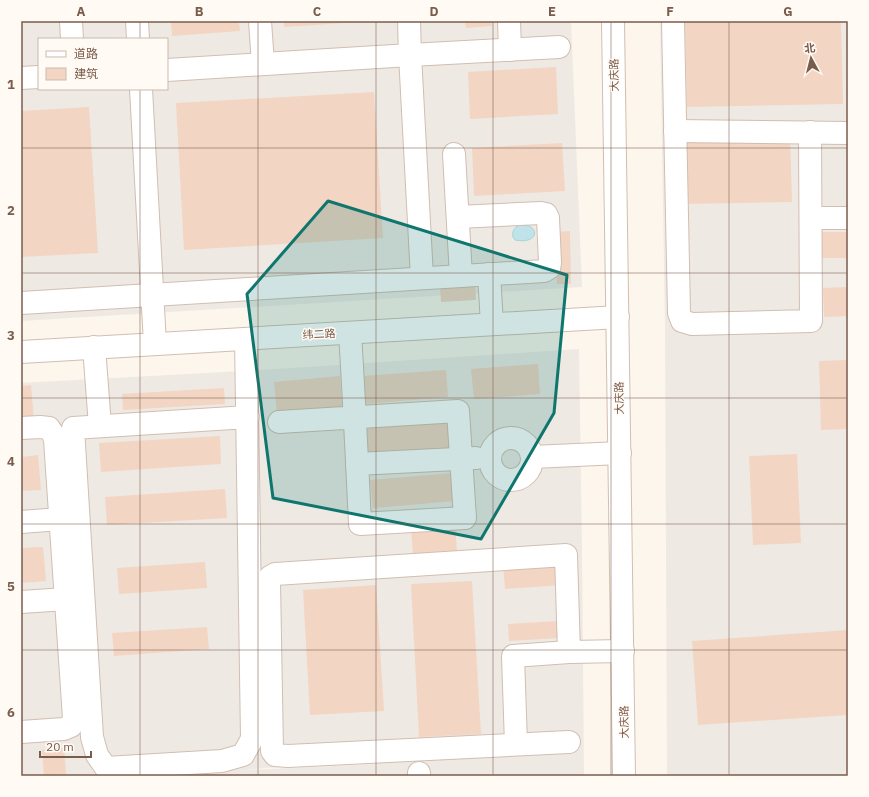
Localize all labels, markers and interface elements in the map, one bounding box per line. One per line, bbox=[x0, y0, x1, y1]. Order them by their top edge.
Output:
text: A bbox=[77, 3, 86, 20]
text: B bbox=[195, 3, 204, 20]
text: C bbox=[313, 3, 322, 20]
text: D bbox=[429, 3, 439, 20]
text: E bbox=[548, 3, 556, 20]
text: F bbox=[666, 3, 674, 20]
text: G bbox=[783, 3, 793, 20]
legend bbox=[38, 38, 168, 90]
north arrow bbox=[791, 38, 831, 78]
text: 北 bbox=[803, 40, 816, 56]
text: 道路 bbox=[74, 46, 98, 61]
street label: 大庆路 bbox=[607, 58, 621, 92]
text: 建筑 bbox=[74, 66, 98, 81]
text: 1 bbox=[7, 76, 15, 93]
text: 2 bbox=[7, 202, 15, 219]
street label: 纬二路 bbox=[302, 326, 336, 342]
text: 3 bbox=[7, 327, 15, 344]
street label: 大庆路 bbox=[612, 381, 626, 415]
text: 4 bbox=[7, 453, 15, 470]
text: 5 bbox=[7, 578, 15, 595]
text: 6 bbox=[7, 704, 15, 721]
street label: 大庆路 bbox=[617, 705, 631, 739]
scale bar bbox=[40, 733, 91, 759]
text: 20 m bbox=[46, 739, 74, 754]

